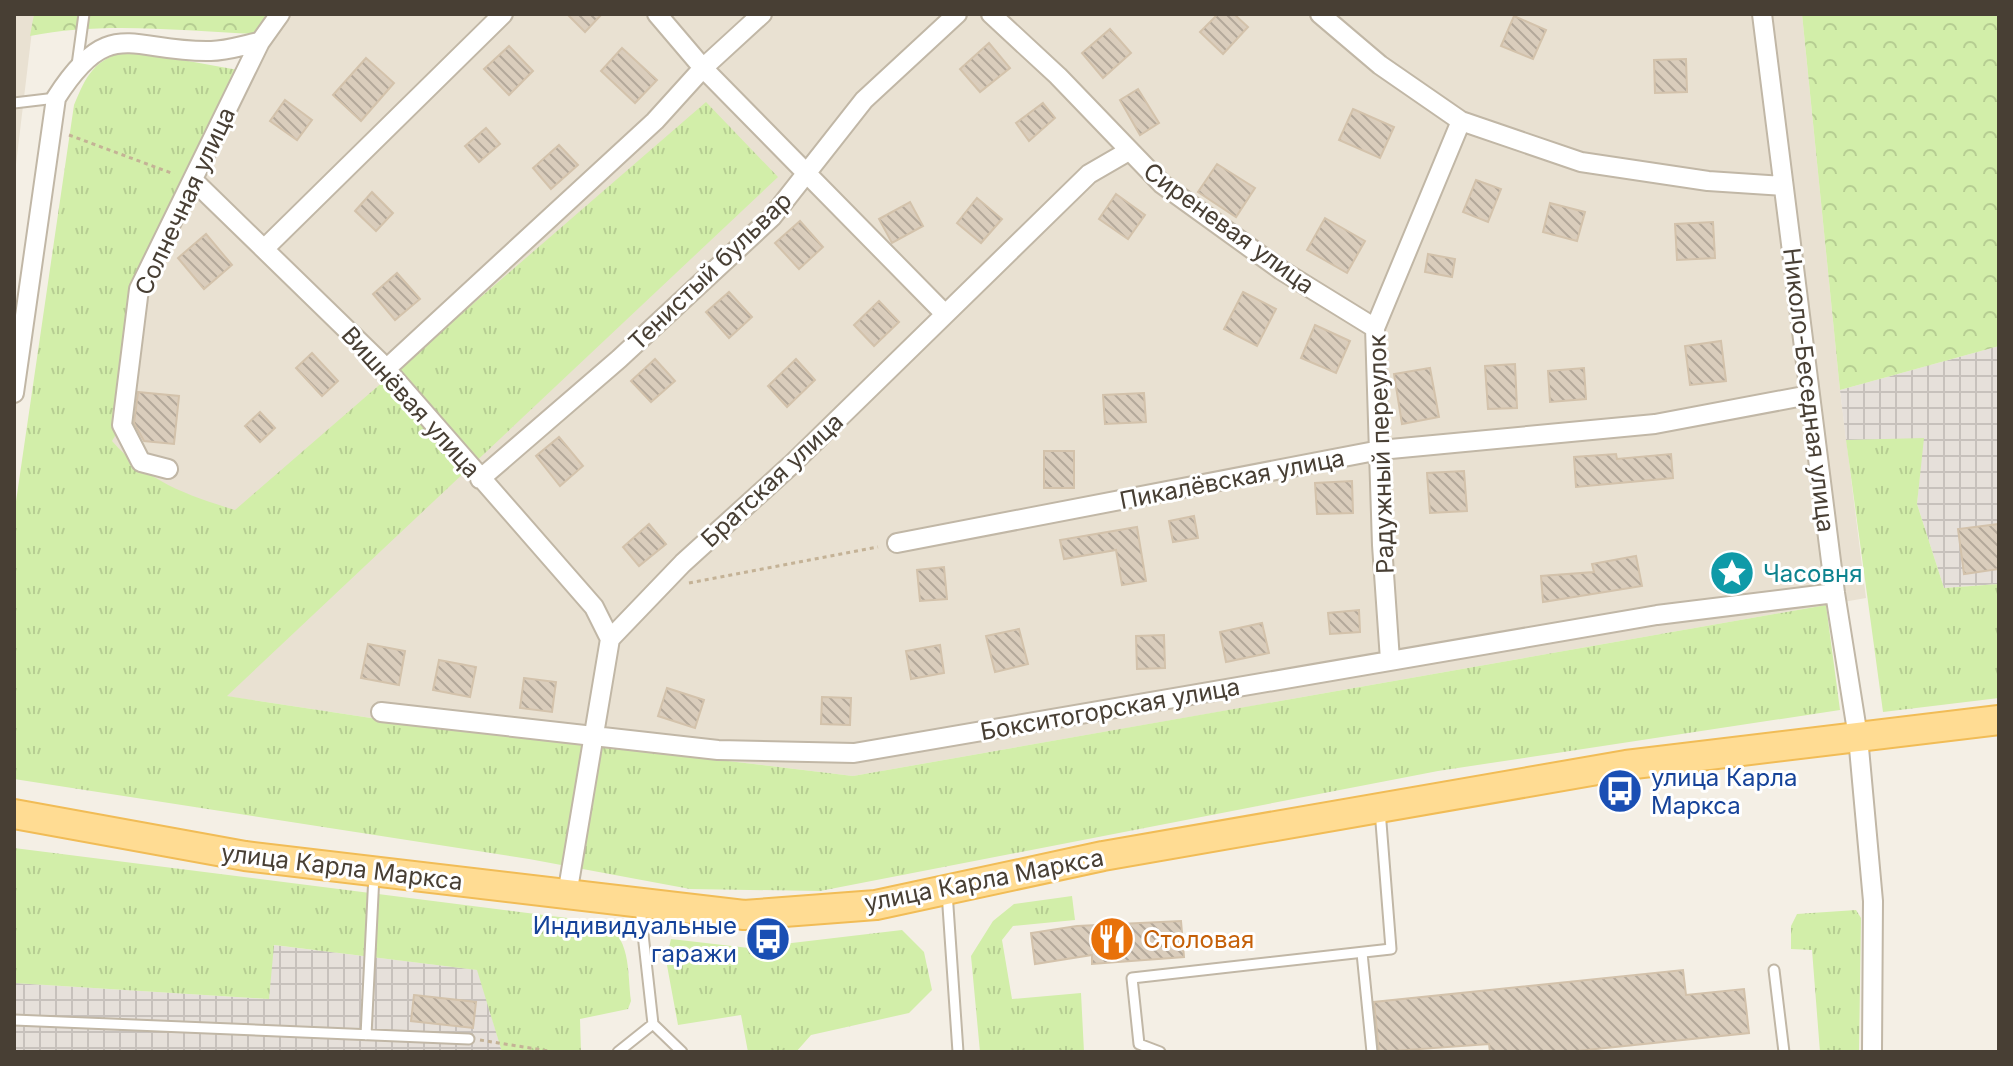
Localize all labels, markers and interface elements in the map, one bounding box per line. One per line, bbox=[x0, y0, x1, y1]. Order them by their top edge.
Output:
street label: Солнечная улица bbox=[129, 102, 241, 300]
street label: Сиреневая улица bbox=[1138, 156, 1320, 300]
street label: Тенистый бульвар bbox=[622, 186, 798, 356]
street label: Николо-Беседная улица bbox=[1777, 246, 1841, 534]
street label: Вишнёвая улица bbox=[336, 321, 486, 483]
street label: Радужный переулок bbox=[1362, 334, 1400, 574]
street label: Братская улица bbox=[695, 407, 849, 553]
street label: Пикалёвская улица bbox=[1117, 443, 1347, 515]
place icon: Часовня bbox=[1708, 549, 1756, 597]
place label: Часовня bbox=[1763, 559, 1862, 588]
street label: Бокситогорская улица bbox=[978, 672, 1242, 746]
place label: улица Карла Маркса bbox=[1651, 763, 1798, 820]
bus stop icon: улица Карла Маркса bbox=[1596, 767, 1644, 815]
street label: улица Карла Маркса bbox=[220, 838, 464, 896]
street label: улица Карла Маркса bbox=[862, 843, 1106, 917]
place label: Индивидуальные гаражи bbox=[533, 911, 737, 968]
bus stop icon: Индивидуальные гаражи bbox=[744, 915, 792, 963]
restaurant icon: Столовая bbox=[1088, 915, 1136, 963]
place label: Столовая bbox=[1143, 925, 1254, 954]

